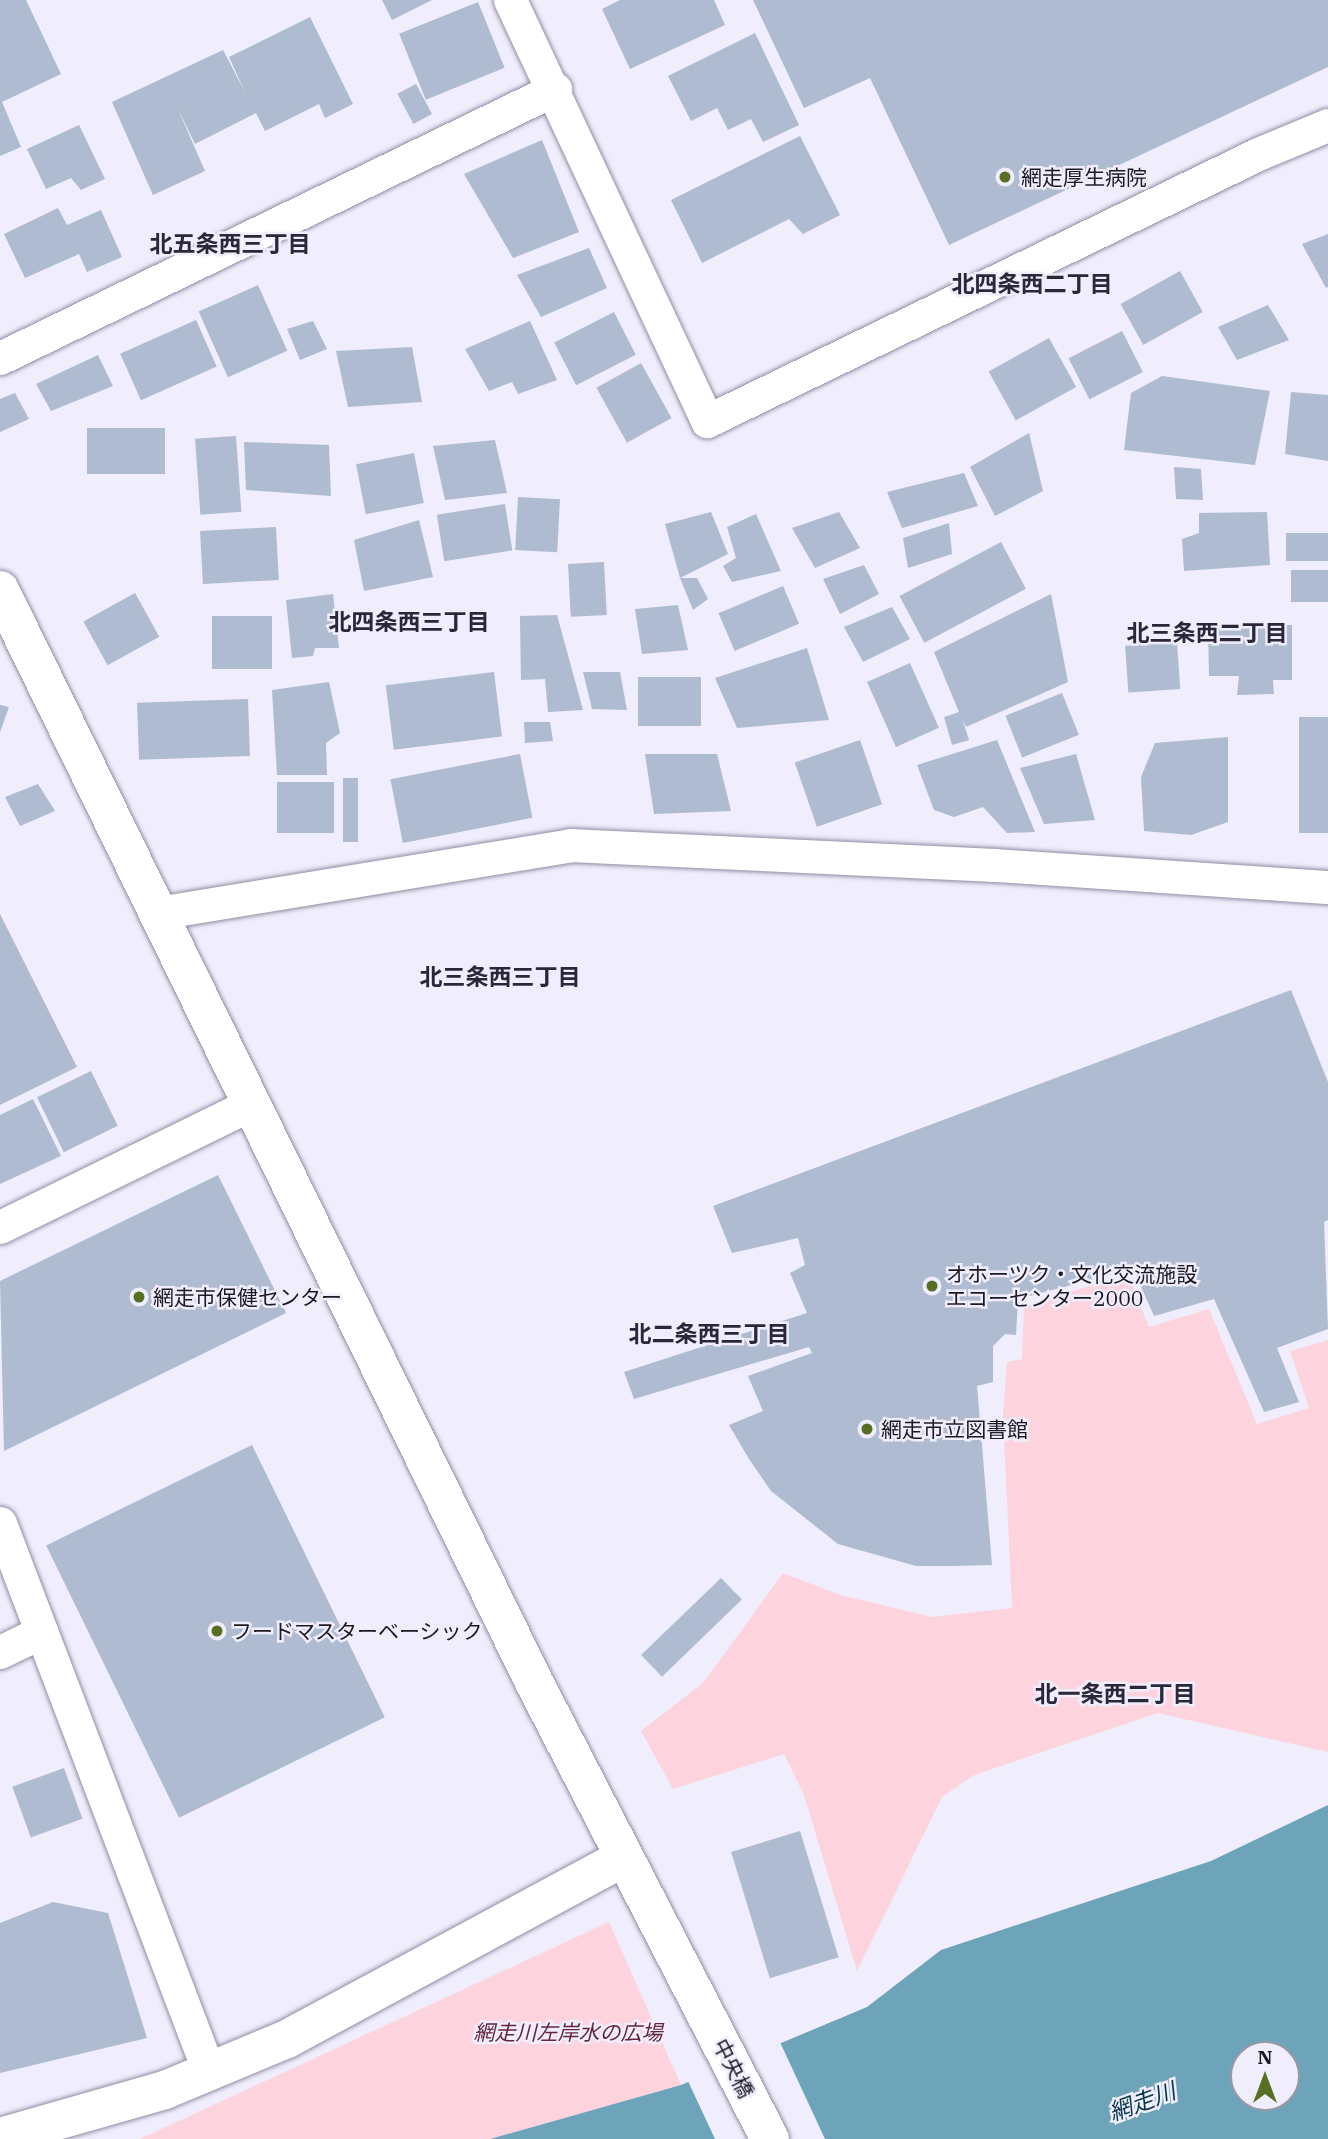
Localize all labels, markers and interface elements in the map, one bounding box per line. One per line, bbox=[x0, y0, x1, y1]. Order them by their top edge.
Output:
place label: 網走厚生病院 bbox=[1021, 164, 1147, 190]
marker: 網走厚生病院 bbox=[995, 167, 1015, 187]
district label: 北五条西三丁目 bbox=[150, 229, 310, 257]
district label: 北四条西二丁目 bbox=[952, 269, 1112, 297]
district label: 北四条西三丁目 bbox=[329, 607, 489, 635]
district label: 北三条西二丁目 bbox=[1127, 618, 1287, 646]
district label: 北三条西三丁目 bbox=[420, 962, 580, 990]
place label: オホーツク・文化交流施設 エコーセンター2000 bbox=[946, 1261, 1198, 1311]
marker: オホーツク・文化交流施設 エコーセンター2000 bbox=[924, 1278, 940, 1294]
place label: 網走市保健センター bbox=[153, 1284, 342, 1310]
marker: 網走市保健センター bbox=[131, 1289, 147, 1305]
district label: 北二条西三丁目 bbox=[629, 1319, 789, 1347]
place label: 網走市立図書館 bbox=[881, 1416, 1028, 1442]
marker: 網走市立図書館 bbox=[859, 1421, 875, 1437]
place label: フードマスターベーシック bbox=[231, 1618, 483, 1644]
marker: フードマスターベーシック bbox=[209, 1623, 225, 1639]
district label: 北一条西二丁目 bbox=[1035, 1679, 1195, 1707]
park label: 網走川左岸水の広場 bbox=[474, 2019, 662, 2045]
street label: 中央橋 bbox=[708, 2034, 760, 2102]
north arrow bbox=[1230, 2041, 1300, 2111]
text: N bbox=[1257, 2045, 1273, 2069]
water label: 網走川 bbox=[1105, 2076, 1179, 2126]

